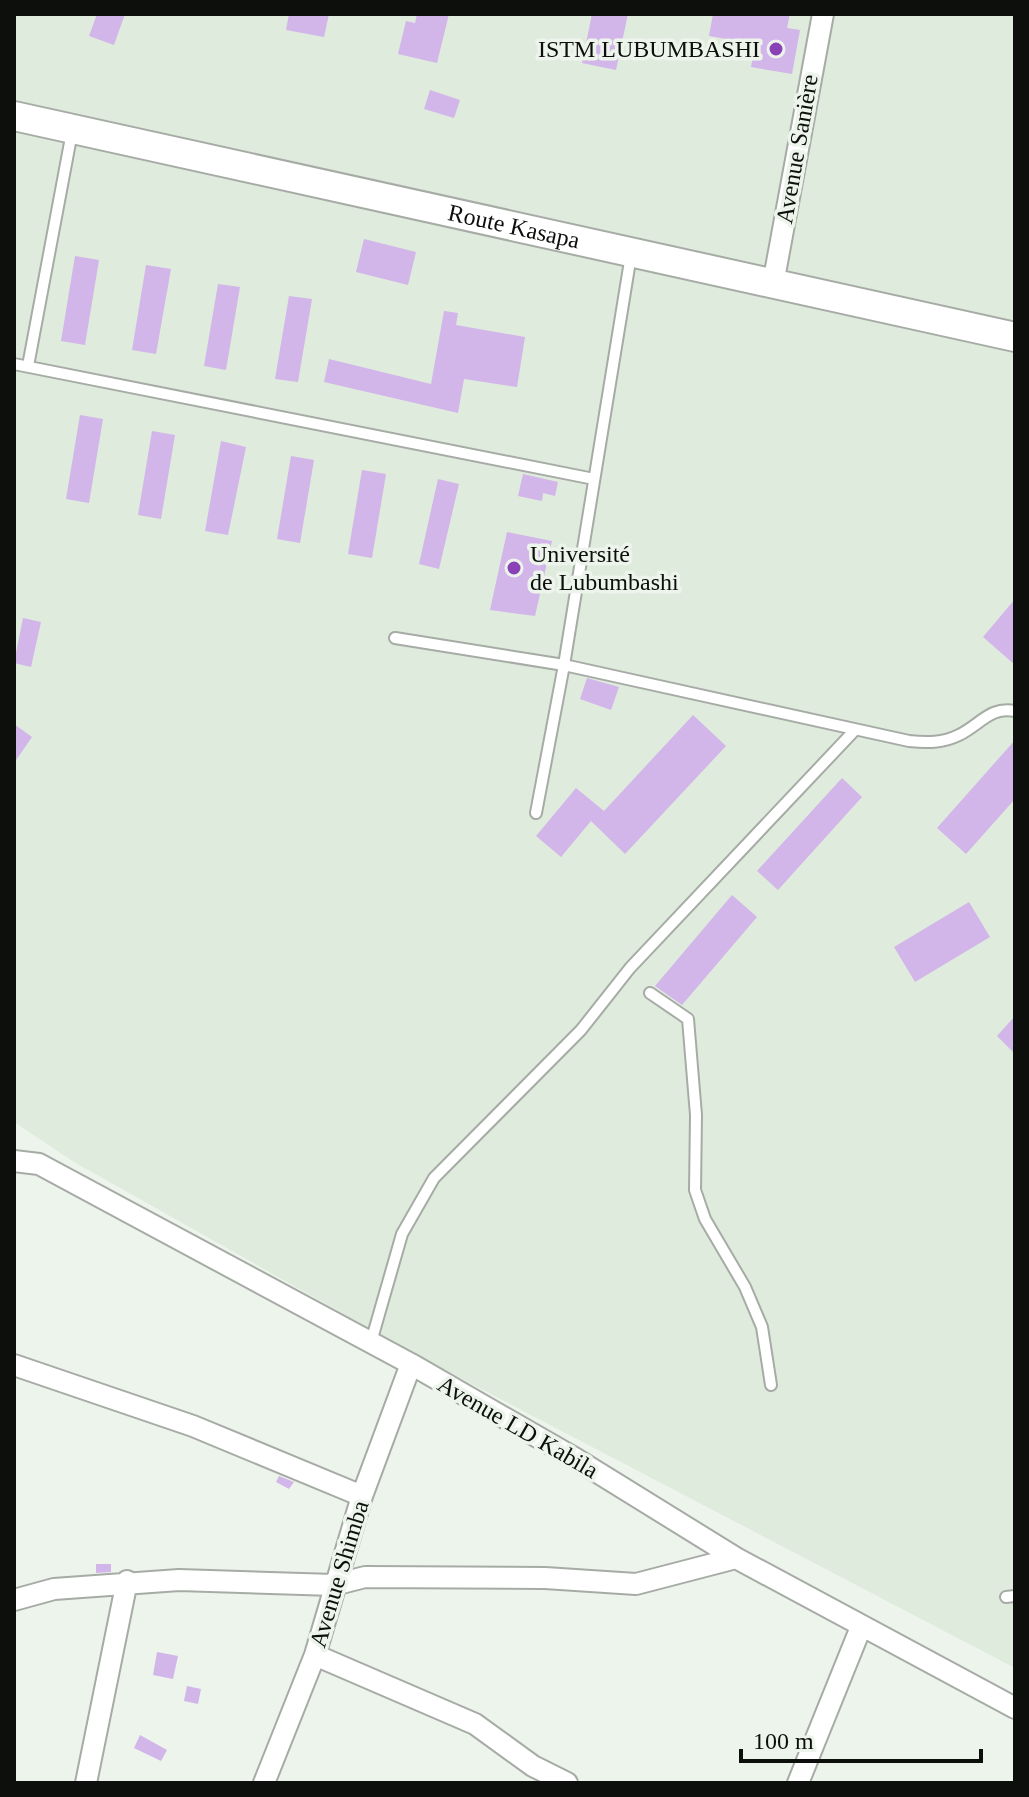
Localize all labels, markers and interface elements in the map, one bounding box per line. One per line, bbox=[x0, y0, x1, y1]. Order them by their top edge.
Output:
place label: ISTM LUBUMBASHI bbox=[538, 36, 760, 62]
marker: ISTM LUBUMBASHI bbox=[767, 40, 785, 58]
street label: Avenue Sanière bbox=[771, 72, 823, 226]
street label: Route Kasapa bbox=[446, 199, 583, 254]
place label: Université de Lubumbashi bbox=[530, 541, 679, 595]
marker: Université de Lubumbashi bbox=[505, 559, 523, 577]
street label: Avenue LD Kabila bbox=[433, 1371, 603, 1484]
street label: Avenue Shimba bbox=[304, 1497, 374, 1651]
scale bar bbox=[741, 1713, 981, 1763]
text: 100 m bbox=[753, 1728, 814, 1754]

